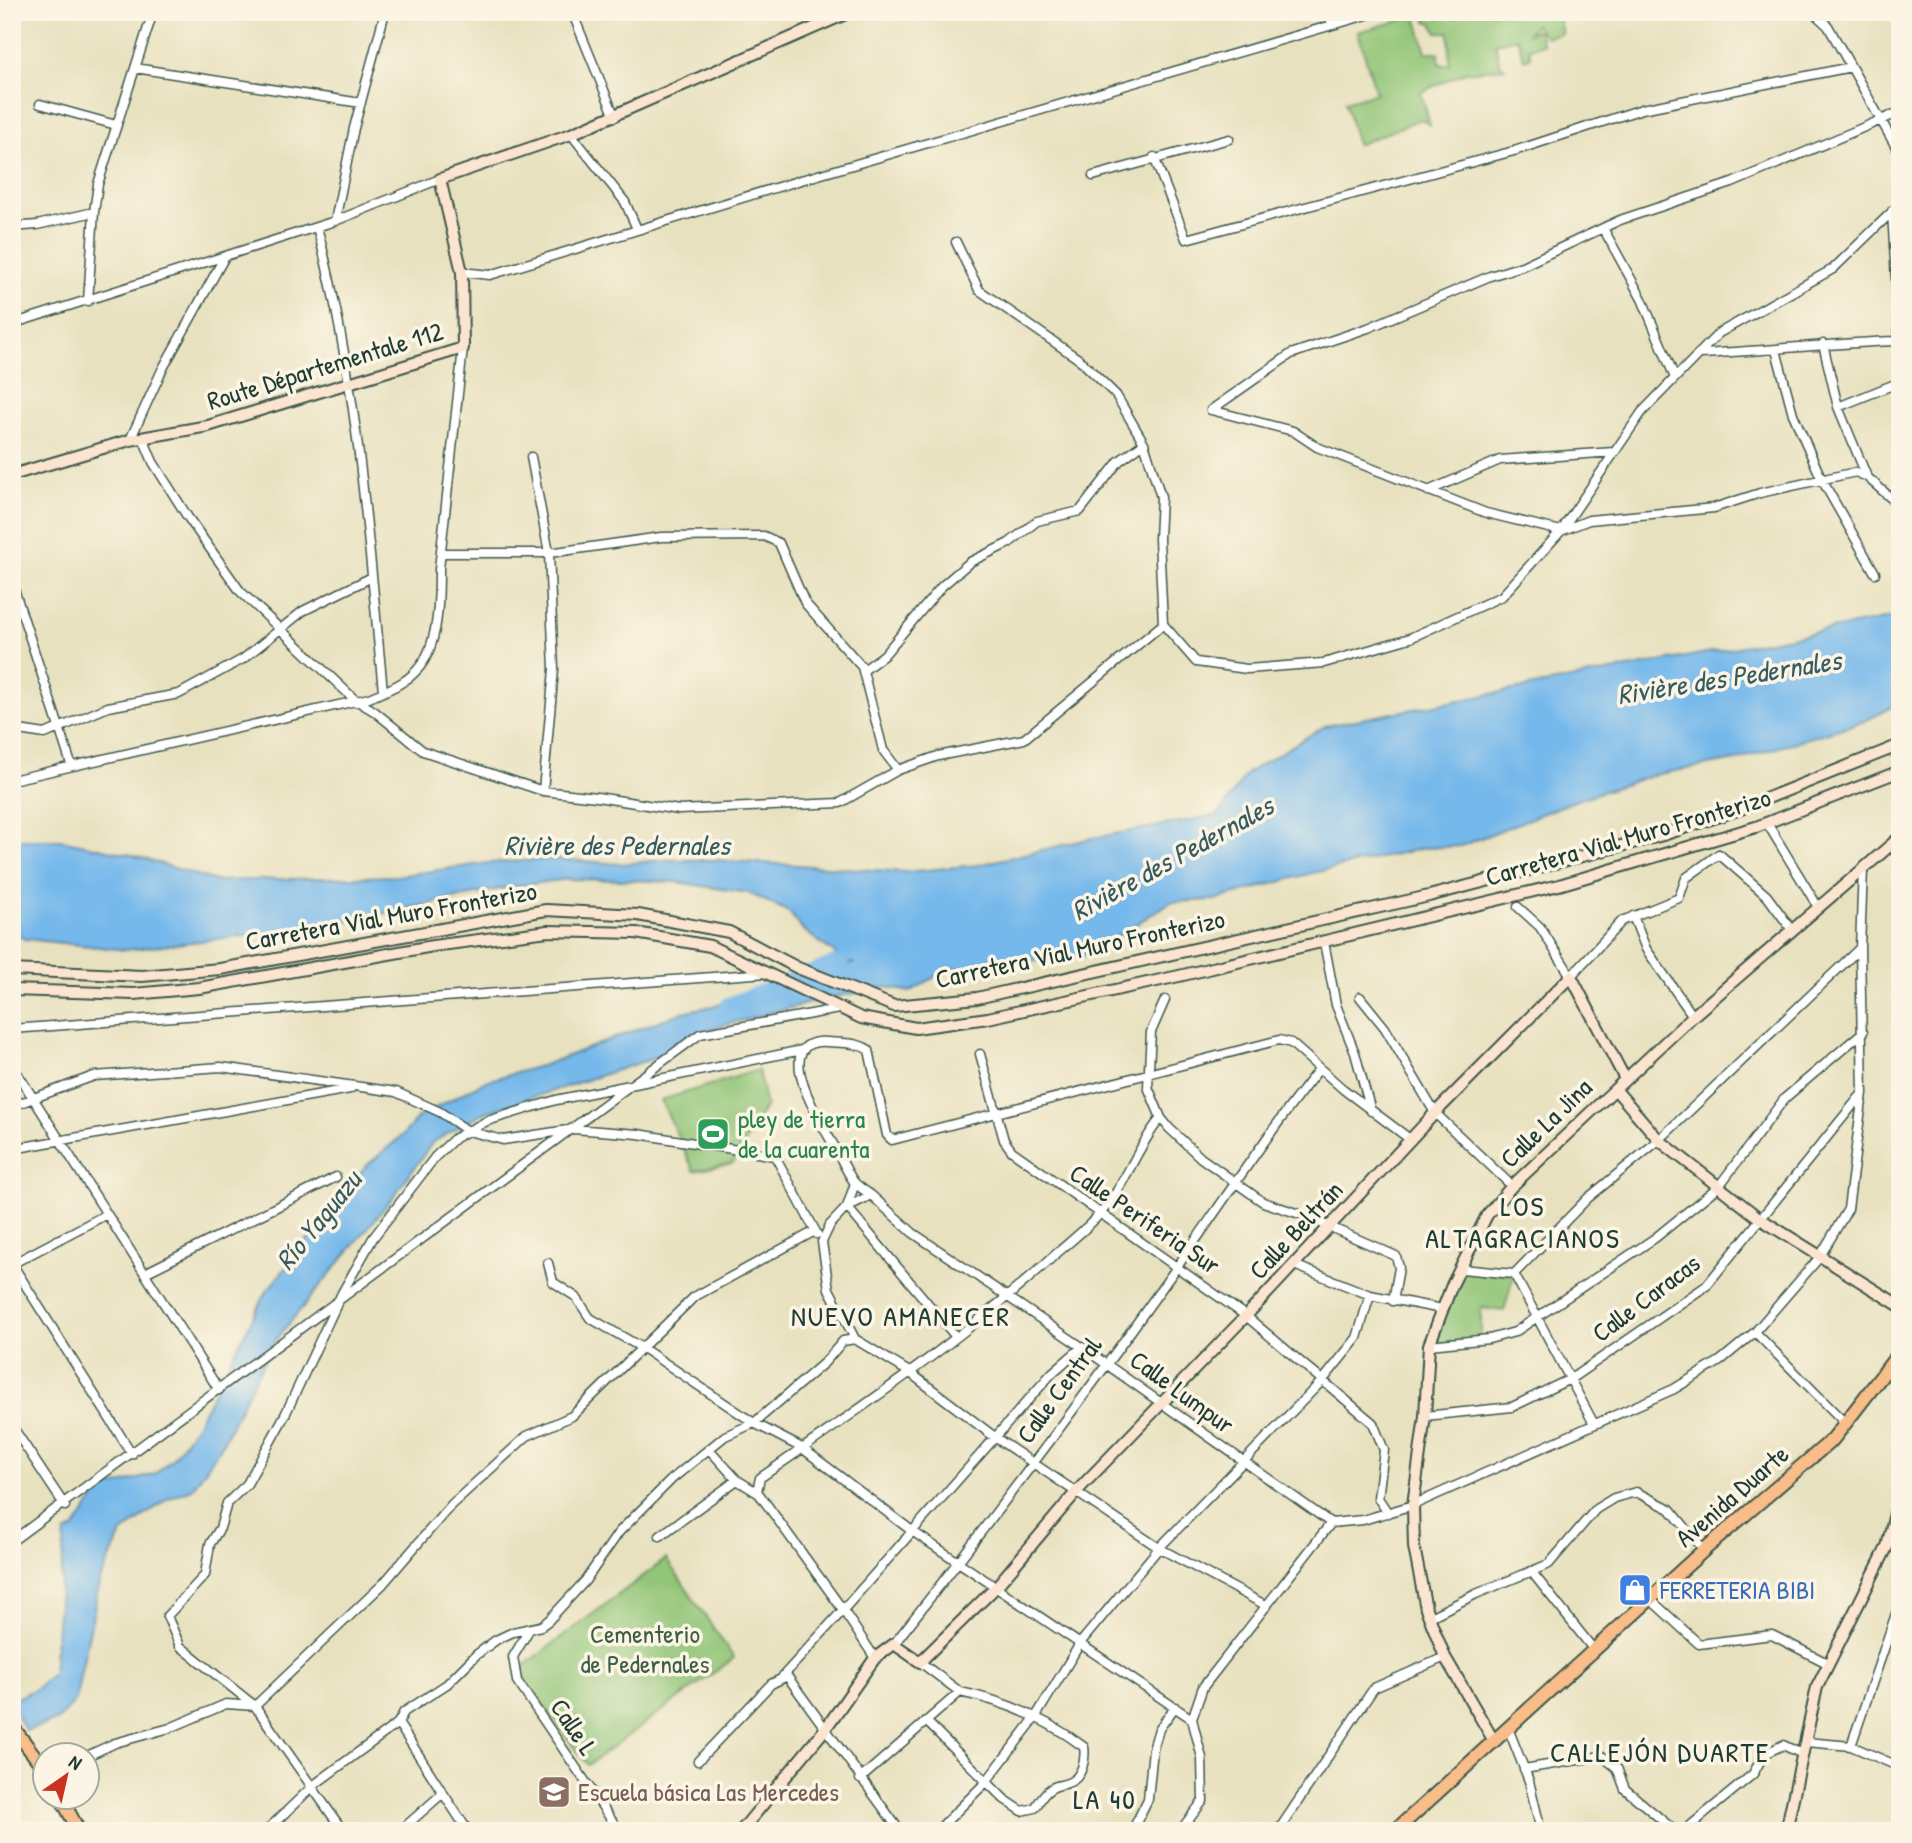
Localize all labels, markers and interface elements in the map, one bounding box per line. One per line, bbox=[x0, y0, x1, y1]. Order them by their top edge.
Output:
street label: Route Départementale 112 bbox=[203, 313, 447, 418]
water label: Rivière des Pedernales bbox=[1615, 640, 1846, 713]
street label: Carretera Vial Muro Fronterizo bbox=[1481, 779, 1774, 894]
water label: Rivière des Pedernales bbox=[1064, 786, 1282, 929]
water label: Rivière des Pedernales bbox=[504, 826, 732, 864]
street label: Carretera Vial Muro Fronterizo bbox=[243, 873, 539, 958]
street label: Carretera Vial Muro Fronterizo bbox=[932, 901, 1228, 996]
street label: Calle La Jina bbox=[1492, 1070, 1599, 1175]
place label: pley de tierra de la cuarenta bbox=[738, 1101, 869, 1166]
sports icon: pley de tierra de la cuarenta bbox=[694, 1115, 732, 1153]
street label: Calle Periferia Sur bbox=[1063, 1155, 1227, 1282]
water label: Río Yaguazu bbox=[266, 1160, 372, 1278]
street label: Calle Beltrán bbox=[1241, 1173, 1350, 1287]
district label: LOS ALTAGRACIANOS bbox=[1425, 1187, 1621, 1257]
street label: Calle Caracas bbox=[1584, 1245, 1707, 1350]
district label: NUEVO AMANECER bbox=[791, 1297, 1011, 1335]
street label: Calle Central bbox=[1008, 1329, 1109, 1450]
street label: Calle Lumpur bbox=[1123, 1342, 1242, 1441]
street label: Avenida Duarte bbox=[1668, 1437, 1796, 1555]
shop icon: FERRETERIA BIBI bbox=[1616, 1571, 1654, 1609]
place label: FERRETERIA BIBI bbox=[1659, 1572, 1815, 1607]
park label: Cementerio de Pedernales bbox=[580, 1616, 710, 1681]
street label: Calle L bbox=[543, 1691, 606, 1762]
district label: CALLEJÓN DUARTE bbox=[1550, 1733, 1770, 1771]
north arrow bbox=[32, 1742, 102, 1812]
text: N bbox=[64, 1748, 87, 1776]
school or university icon: Escuela básica Las Mercedes bbox=[535, 1773, 573, 1811]
place label: Escuela básica Las Mercedes bbox=[578, 1774, 839, 1809]
district label: LA 40 bbox=[1073, 1780, 1137, 1818]

